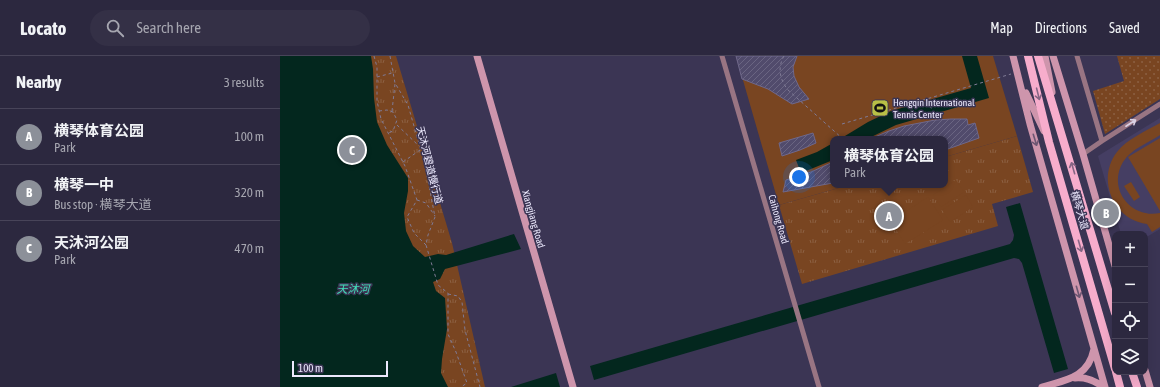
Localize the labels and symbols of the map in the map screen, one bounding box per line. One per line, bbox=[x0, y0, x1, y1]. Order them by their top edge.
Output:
one-way arrow bbox=[1034, 87, 1042, 100]
place label: Hengqin International Tennis Center bbox=[893, 97, 975, 120]
sports icon: Hengqin International Tennis Center bbox=[870, 98, 890, 118]
one-way arrow bbox=[1125, 118, 1137, 126]
street label: 天沐河碧道慢行道 bbox=[415, 125, 445, 205]
one-way arrow bbox=[1032, 133, 1039, 146]
pin: C bbox=[339, 135, 365, 165]
one-way arrow bbox=[1068, 162, 1076, 175]
your location bbox=[789, 167, 809, 187]
street label: Xiangjiang Road bbox=[520, 189, 547, 249]
street label: 横琴大道 bbox=[1069, 189, 1090, 231]
street label: Caihong Road bbox=[766, 193, 791, 245]
pin: B bbox=[1093, 198, 1119, 228]
pin: A bbox=[876, 201, 902, 231]
one-way arrow bbox=[1077, 239, 1084, 252]
water label: 天沐河 bbox=[337, 283, 371, 295]
one-way arrow bbox=[1075, 285, 1082, 298]
scale bar bbox=[292, 359, 388, 378]

